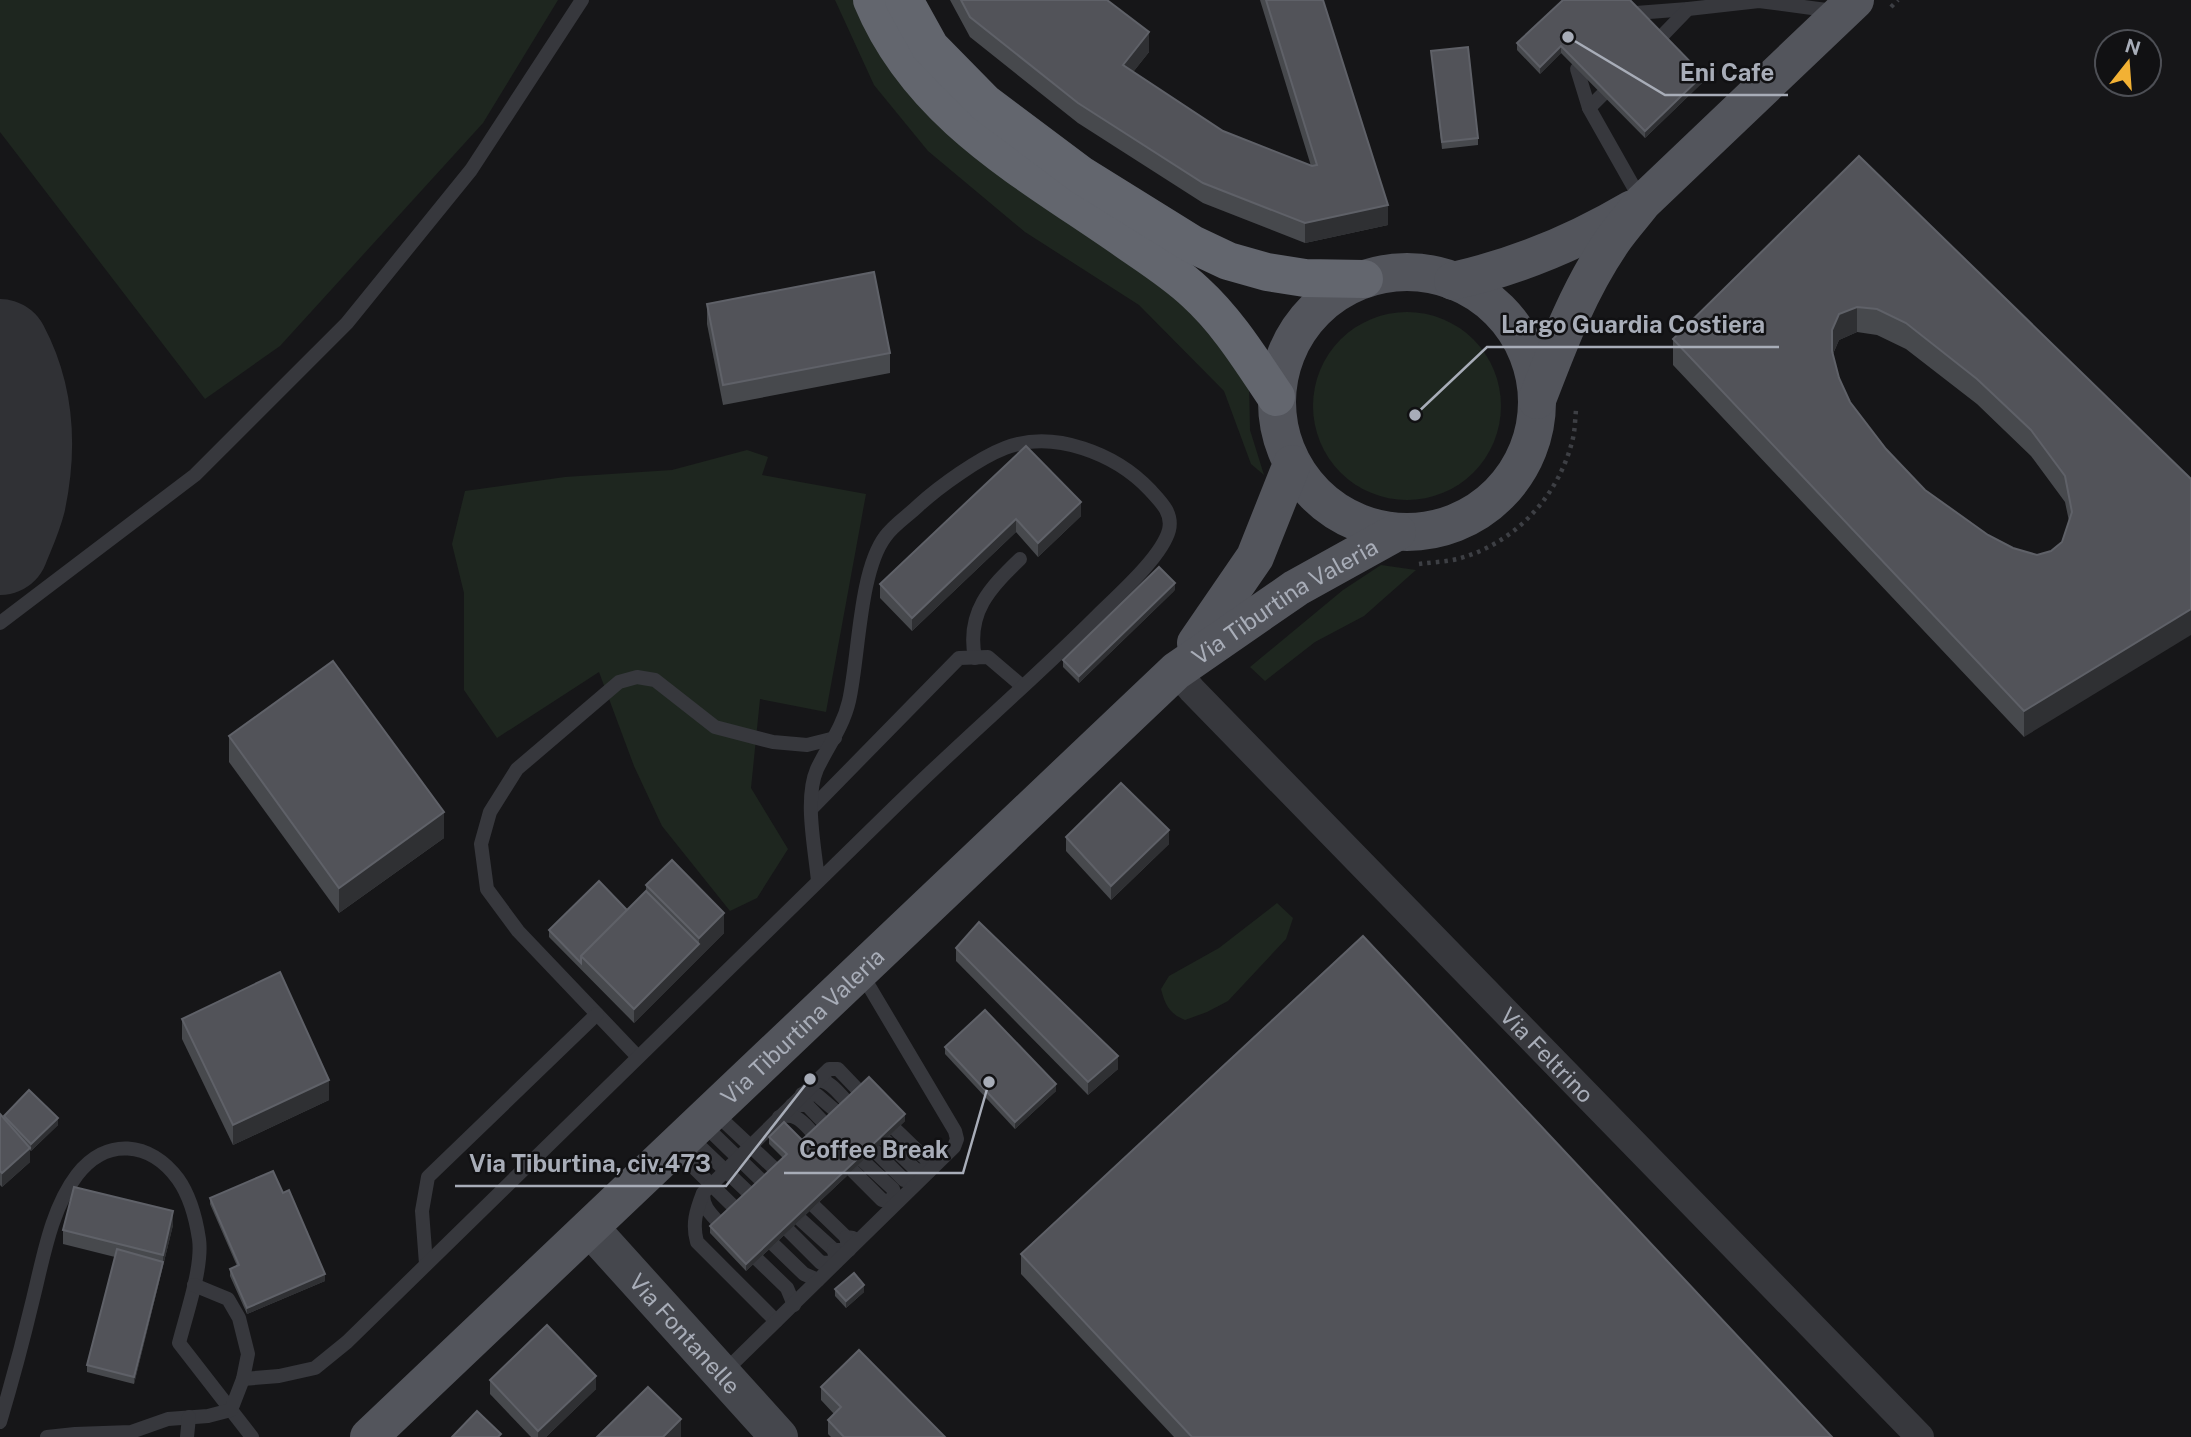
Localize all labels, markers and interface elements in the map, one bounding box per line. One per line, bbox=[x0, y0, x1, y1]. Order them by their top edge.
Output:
north arrow bbox=[2093, 28, 2163, 98]
text: N bbox=[2123, 34, 2143, 59]
callout: Eni Cafe bbox=[1665, 50, 1788, 95]
text: Eni Cafe bbox=[1680, 58, 1774, 86]
callout: Largo Guardia Costiera bbox=[1487, 302, 1779, 347]
text: Largo Guardia Costiera bbox=[1501, 310, 1765, 338]
street label: Via Tiburtina Valeria bbox=[1186, 532, 1382, 670]
street label: Via Tiburtina Valeria bbox=[715, 942, 889, 1110]
street label: Via Feltrino bbox=[1495, 1002, 1600, 1108]
callout: Coffee Break bbox=[784, 1128, 963, 1173]
text: Coffee Break bbox=[799, 1135, 949, 1163]
callout: Via Tiburtina, civ.473 bbox=[455, 1141, 726, 1186]
text: Via Tiburtina, civ.473 bbox=[469, 1149, 711, 1177]
street label: Via Fontanelle bbox=[624, 1268, 746, 1399]

